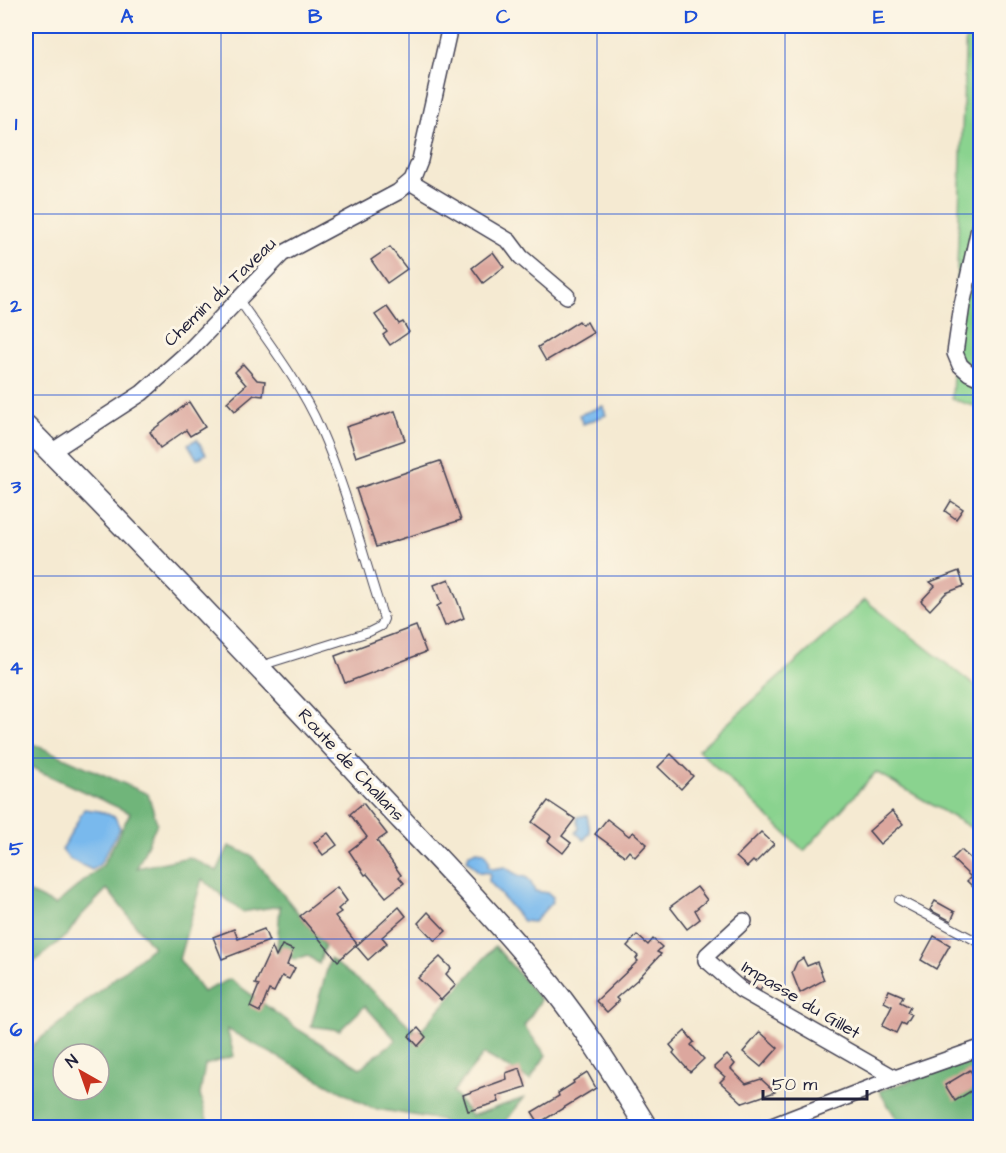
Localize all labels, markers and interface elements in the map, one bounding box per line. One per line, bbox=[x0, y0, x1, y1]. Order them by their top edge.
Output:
text: A bbox=[121, 3, 134, 31]
text: B bbox=[308, 3, 323, 31]
text: C bbox=[496, 3, 511, 31]
text: D bbox=[685, 3, 698, 31]
text: E bbox=[873, 3, 885, 31]
text: 1 bbox=[15, 110, 18, 138]
street label: Chemin du Taveau bbox=[158, 232, 282, 352]
text: 2 bbox=[9, 292, 22, 320]
text: 3 bbox=[10, 473, 22, 501]
text: 4 bbox=[9, 654, 23, 682]
street label: Route de Challans bbox=[292, 703, 410, 827]
text: 5 bbox=[9, 835, 24, 863]
street label: Impasse du Gillet bbox=[737, 955, 866, 1046]
text: 6 bbox=[10, 1016, 23, 1044]
north arrow bbox=[51, 1042, 111, 1102]
text: N bbox=[61, 1050, 83, 1073]
scale bar bbox=[763, 1063, 866, 1101]
text: 50 m bbox=[772, 1072, 817, 1097]

